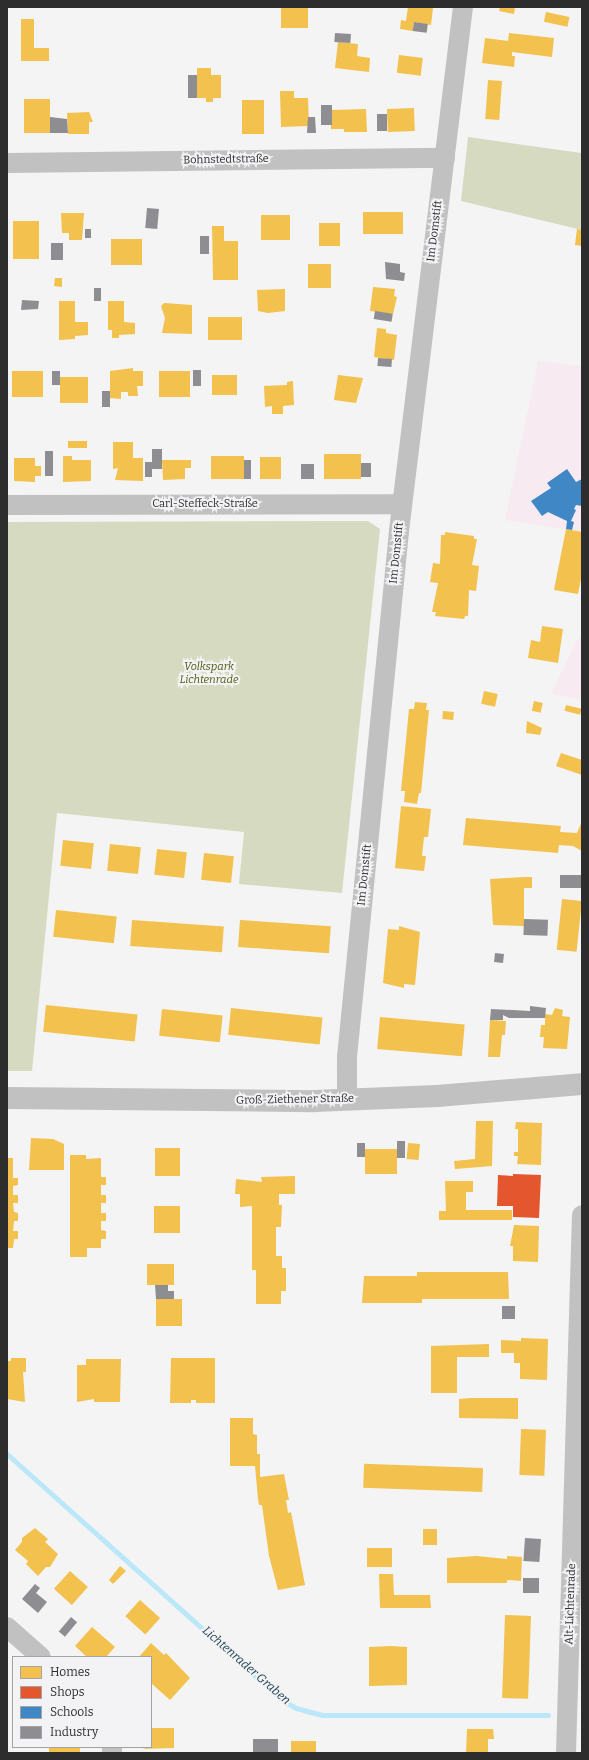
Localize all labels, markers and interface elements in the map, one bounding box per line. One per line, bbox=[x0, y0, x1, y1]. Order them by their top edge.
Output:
street label: Bohnstedtstraße bbox=[183, 153, 269, 167]
street label: Im Domstift bbox=[425, 200, 445, 262]
street label: Carl-Steffeck-Straße bbox=[152, 497, 258, 511]
street label: Im Domstift bbox=[387, 522, 407, 584]
park label: Volkspark Lichtenrade bbox=[180, 661, 238, 687]
street label: Im Domstift bbox=[355, 844, 375, 906]
street label: Groß-Ziethener Straße bbox=[236, 1092, 354, 1108]
street label: Alt-Lichtenrade bbox=[563, 1563, 579, 1645]
water label: Lichtenrader Graben bbox=[199, 1624, 293, 1708]
legend bbox=[12, 1656, 152, 1748]
text: Homes bbox=[50, 1665, 90, 1679]
text: Shops bbox=[50, 1685, 84, 1699]
text: Schools bbox=[50, 1705, 93, 1719]
text: Industry bbox=[50, 1725, 98, 1739]

